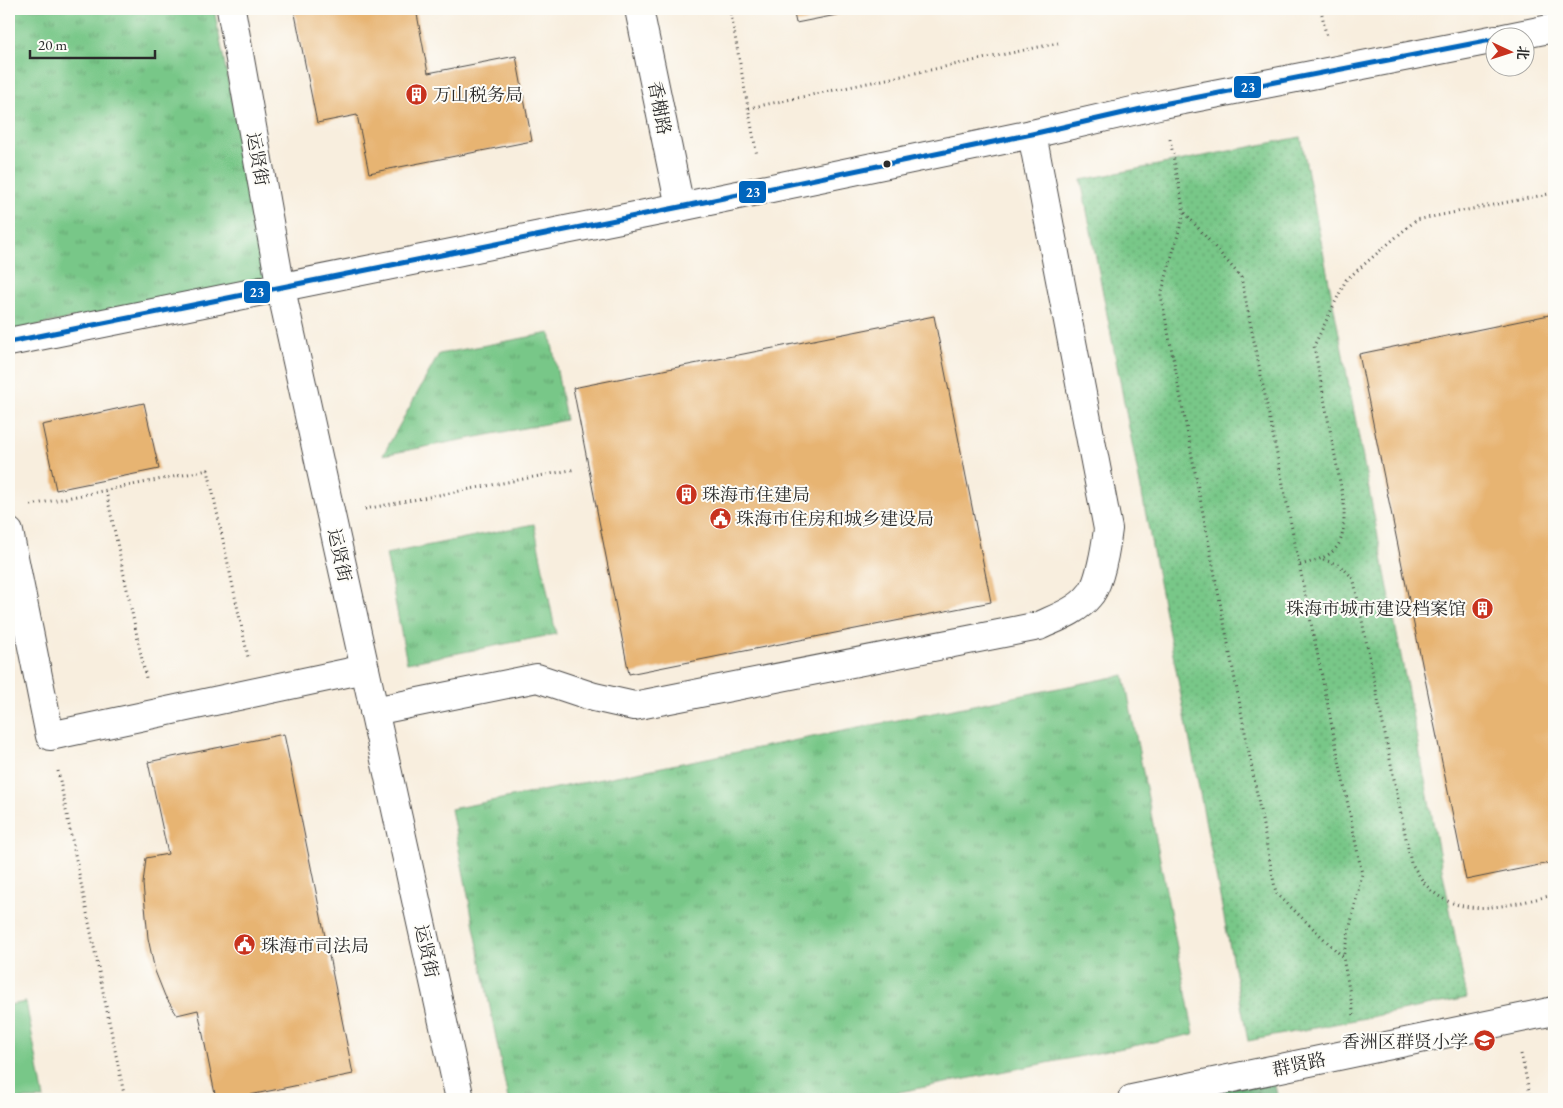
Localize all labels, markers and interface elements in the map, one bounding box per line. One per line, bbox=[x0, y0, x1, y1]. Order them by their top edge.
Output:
scale bar bbox=[30, 28, 155, 60]
north arrow bbox=[1486, 28, 1536, 78]
text: 20 m bbox=[38, 35, 67, 54]
text: 北 bbox=[1514, 45, 1532, 61]
line badge: 23 bbox=[1233, 75, 1262, 99]
text: 23 bbox=[1241, 78, 1255, 96]
street label: 香榭路 bbox=[644, 79, 676, 137]
building icon: 万山税务局 bbox=[405, 82, 429, 106]
place label: 万山税务局 bbox=[433, 83, 523, 106]
street label: 运贤街 bbox=[242, 130, 274, 188]
unlabelled marker bbox=[882, 159, 892, 169]
line badge: 23 bbox=[738, 180, 767, 204]
text: 23 bbox=[746, 183, 760, 201]
line badge: 23 bbox=[243, 280, 271, 304]
text: 23 bbox=[250, 283, 264, 301]
building icon: 珠海市住建局 bbox=[674, 482, 698, 506]
place label: 珠海市住建局 bbox=[702, 483, 810, 506]
public building icon: 珠海市住房和城乡建设局 bbox=[708, 506, 732, 530]
place label: 珠海市住房和城乡建设局 bbox=[736, 507, 934, 530]
street label: 运贤街 bbox=[323, 526, 357, 584]
building icon: 珠海市城市建设档案馆 bbox=[1470, 596, 1494, 620]
place label: 珠海市城市建设档案馆 bbox=[1286, 597, 1466, 620]
street label: 运贤街 bbox=[410, 922, 444, 980]
public building icon: 珠海市司法局 bbox=[233, 933, 257, 957]
place label: 珠海市司法局 bbox=[261, 934, 369, 957]
school or university icon: 香洲区群贤小学 bbox=[1472, 1029, 1496, 1053]
place label: 香洲区群贤小学 bbox=[1342, 1030, 1468, 1053]
street label: 群贤路 bbox=[1270, 1047, 1328, 1081]

